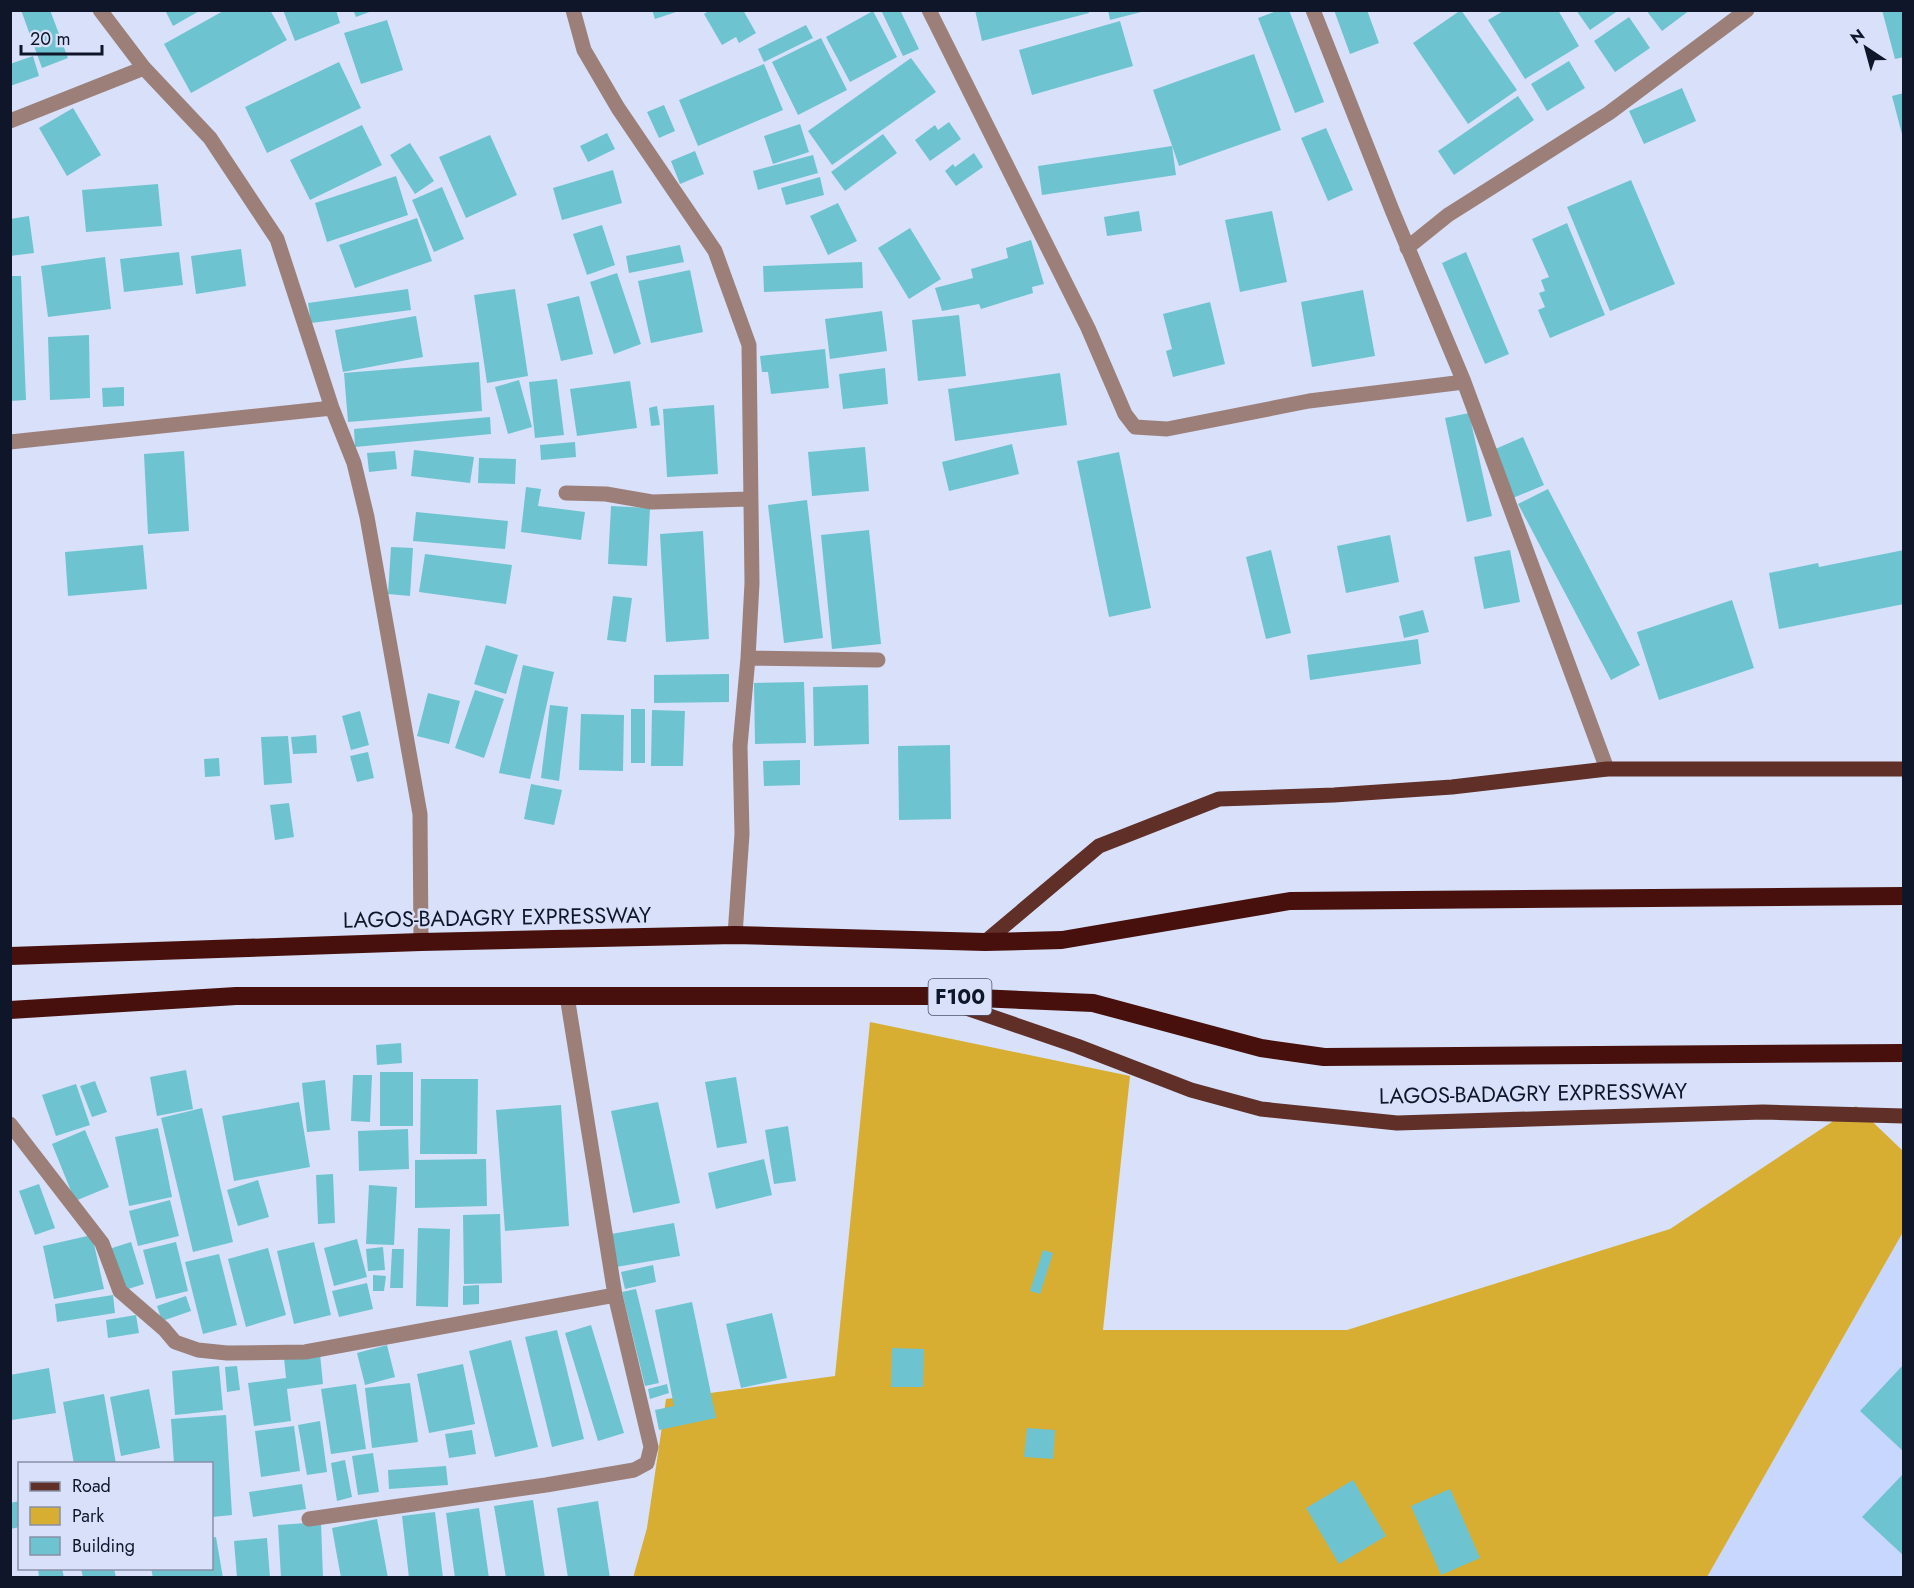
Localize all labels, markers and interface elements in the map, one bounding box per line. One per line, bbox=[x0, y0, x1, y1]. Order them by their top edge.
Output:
scale bar bbox=[21, 18, 102, 56]
north arrow bbox=[1836, 18, 1896, 78]
text: N bbox=[1846, 23, 1869, 49]
text: 20 m bbox=[30, 26, 70, 52]
street label: LAGOS-BADAGRY EXPRESSWAY bbox=[343, 898, 652, 936]
road number: F100 bbox=[928, 979, 992, 1015]
street label: LAGOS-BADAGRY EXPRESSWAY bbox=[1379, 1074, 1688, 1112]
legend bbox=[18, 1462, 213, 1570]
text: Road bbox=[72, 1473, 111, 1499]
text: Park bbox=[72, 1503, 104, 1529]
text: Building bbox=[72, 1533, 135, 1559]

